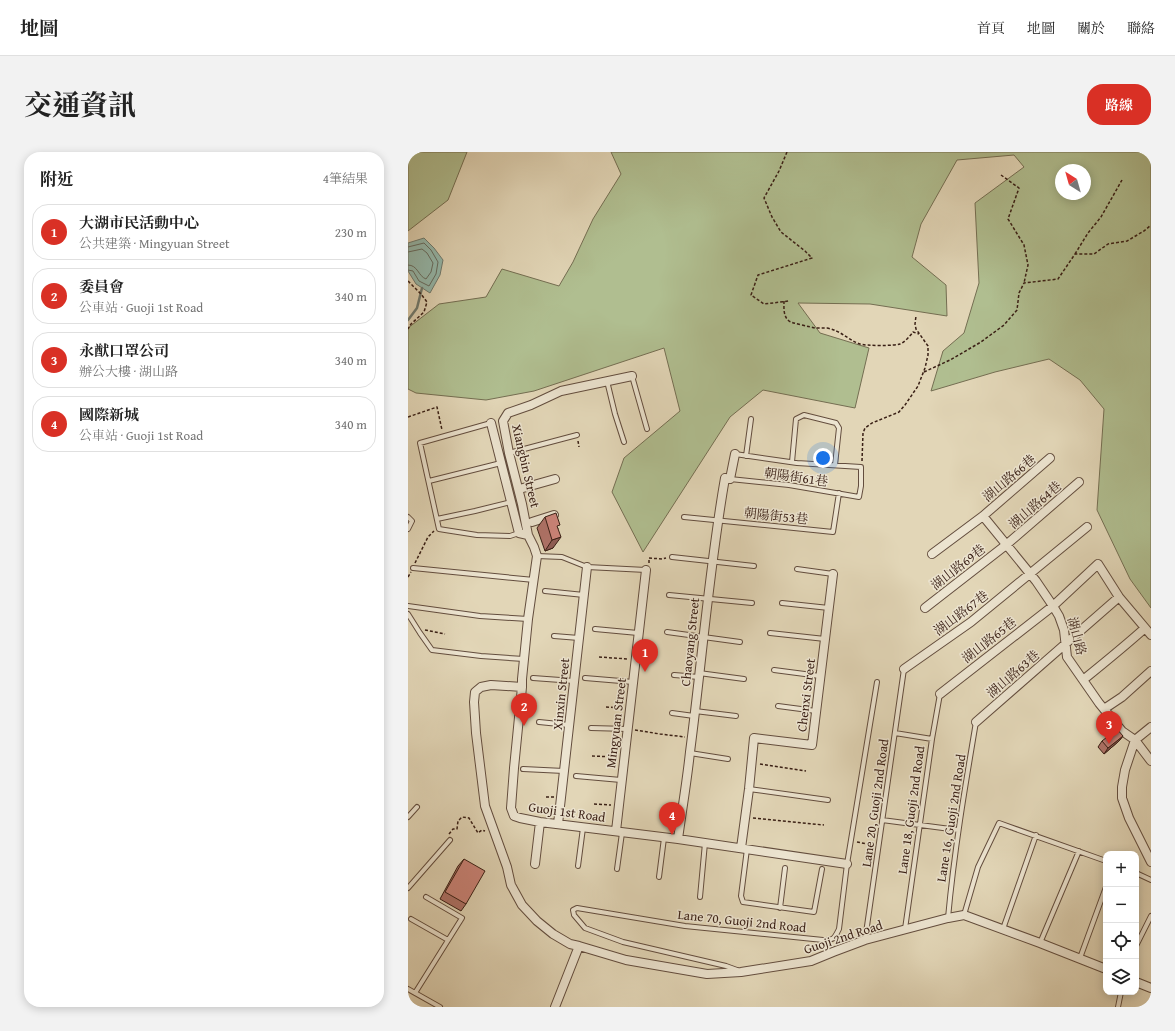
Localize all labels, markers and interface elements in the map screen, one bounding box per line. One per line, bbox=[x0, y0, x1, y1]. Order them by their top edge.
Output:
text: 地圖 bbox=[20, 14, 58, 42]
text: 首頁 bbox=[977, 18, 1005, 38]
text: 地圖 bbox=[1027, 18, 1055, 38]
text: 關於 bbox=[1077, 18, 1105, 38]
text: 聯絡 bbox=[1127, 18, 1155, 38]
text: 交通資訊 bbox=[24, 84, 136, 125]
button: 路線 bbox=[1087, 84, 1151, 125]
north arrow bbox=[1055, 164, 1091, 200]
text: 附近 bbox=[40, 166, 74, 191]
text: 4筆結果 bbox=[323, 169, 368, 188]
text: 大湖市民活動中心 bbox=[79, 212, 199, 233]
text: 1 bbox=[51, 223, 57, 242]
text: 230 m bbox=[335, 223, 367, 242]
text: 公共建築 · Mingyuan Street bbox=[79, 234, 230, 253]
text: 委員會 bbox=[79, 276, 124, 297]
text: 2 bbox=[51, 287, 57, 306]
text: 340 m bbox=[335, 287, 367, 306]
text: 公車站 · Guoji 1st Road bbox=[79, 298, 203, 317]
text: 永猷口罩公司 bbox=[79, 340, 169, 361]
text: 3 bbox=[51, 351, 57, 370]
text: 340 m bbox=[335, 351, 367, 370]
text: 辦公大樓 · 湖山路 bbox=[79, 362, 178, 381]
text: 國際新城 bbox=[79, 404, 139, 425]
text: 4 bbox=[51, 415, 57, 434]
text: 340 m bbox=[335, 415, 367, 434]
street label: Xiangbin Street bbox=[507, 422, 545, 510]
text: 公車站 · Guoji 1st Road bbox=[79, 426, 203, 445]
your location bbox=[813, 448, 833, 468]
street label: 湖山路66巷 bbox=[978, 450, 1040, 506]
street label: 朝陽街61巷 bbox=[763, 463, 829, 491]
street label: 湖山路64巷 bbox=[1004, 477, 1066, 533]
street label: 朝陽街53巷 bbox=[743, 503, 809, 529]
street label: 湖山路69巷 bbox=[927, 540, 989, 594]
street label: 湖山路67巷 bbox=[930, 586, 992, 640]
street label: Chaoyang Street bbox=[676, 596, 704, 687]
street label: 湖山路65巷 bbox=[958, 613, 1020, 667]
street label: 湖山路 bbox=[1063, 615, 1091, 657]
pin: 1 bbox=[632, 639, 658, 672]
street label: 湖山路63巷 bbox=[982, 646, 1044, 702]
street label: Xinxin Street bbox=[548, 657, 574, 731]
street label: Chenxi Street bbox=[792, 657, 820, 733]
street label: Mingyuan Street bbox=[601, 676, 631, 769]
pin: 2 bbox=[511, 693, 537, 726]
pin: 3 bbox=[1096, 711, 1122, 744]
street label: Lane 20, Guoji 2nd Road bbox=[857, 738, 893, 868]
street label: Lane 18, Guoji 2nd Road bbox=[893, 745, 929, 875]
street label: Lane 16, Guoji 2nd Road bbox=[932, 753, 970, 883]
street label: Guoji 1st Road bbox=[527, 797, 607, 827]
pin: 4 bbox=[659, 802, 685, 835]
map controls bbox=[1103, 851, 1139, 995]
button: + bbox=[1103, 851, 1139, 887]
button: − bbox=[1103, 887, 1139, 923]
street label: Lane 70, Guoji 2nd Road bbox=[677, 905, 807, 937]
street label: Guoji 2nd Road bbox=[801, 915, 885, 959]
button: locate bbox=[1103, 923, 1139, 959]
button: layers bbox=[1103, 959, 1139, 995]

